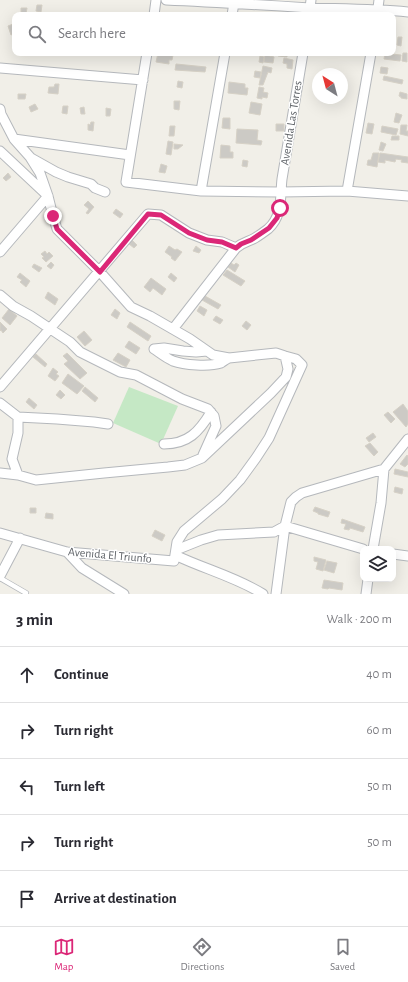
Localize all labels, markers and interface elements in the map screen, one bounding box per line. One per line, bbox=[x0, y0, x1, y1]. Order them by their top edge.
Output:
search box bbox=[12, 12, 396, 56]
icon: search bbox=[26, 23, 48, 45]
text: Search here bbox=[58, 26, 126, 41]
north arrow bbox=[312, 68, 348, 104]
street label: Avenida Las Torres bbox=[278, 80, 304, 166]
route start bbox=[271, 199, 289, 217]
route end bbox=[44, 207, 62, 225]
street label: Avenida El Triunfo bbox=[68, 545, 152, 565]
map controls bbox=[360, 546, 396, 582]
button: layers bbox=[360, 546, 396, 582]
text: 3 min bbox=[16, 611, 53, 628]
text: Walk · 200 m bbox=[326, 613, 392, 626]
icon: ahead bbox=[16, 664, 38, 686]
text: Continue bbox=[54, 667, 109, 682]
text: 40 m bbox=[366, 668, 392, 681]
icon: right bbox=[16, 720, 38, 742]
text: Turn right bbox=[54, 723, 113, 738]
text: 60 m bbox=[366, 724, 392, 737]
icon: left bbox=[16, 776, 38, 798]
text: Turn left bbox=[54, 779, 105, 794]
text: 50 m bbox=[367, 780, 392, 793]
icon: right bbox=[16, 832, 38, 854]
text: Turn right bbox=[54, 835, 113, 850]
text: 50 m bbox=[367, 836, 392, 849]
icon: arrive bbox=[16, 888, 38, 910]
text: Arrive at destination bbox=[54, 891, 177, 906]
tab: Map bbox=[53, 936, 75, 973]
tab: Directions bbox=[180, 936, 224, 973]
tab: Saved bbox=[330, 936, 355, 973]

